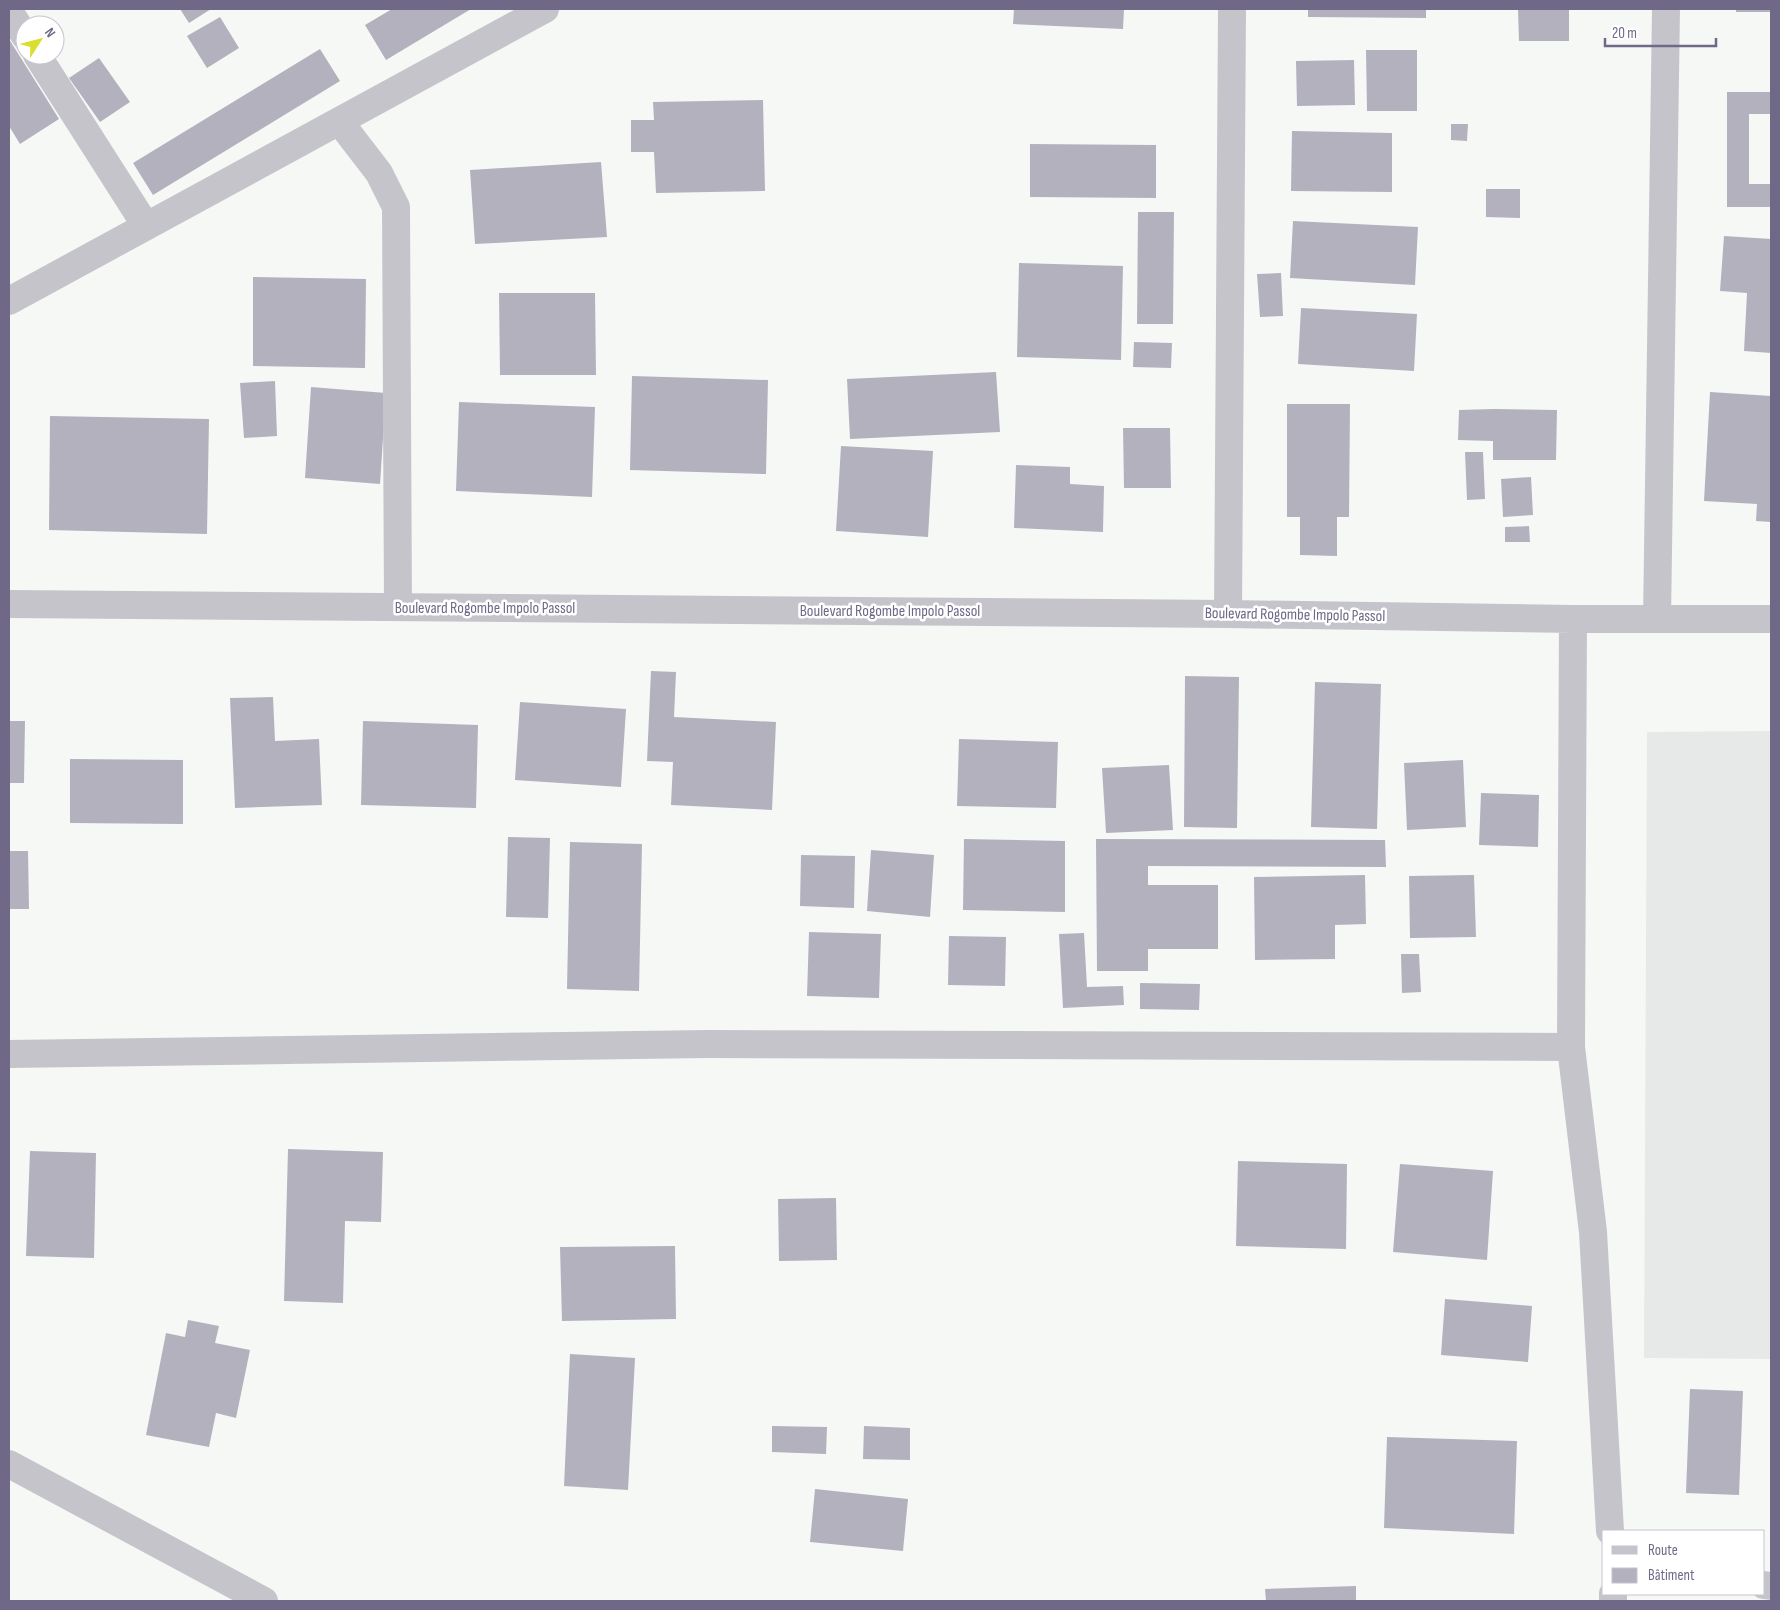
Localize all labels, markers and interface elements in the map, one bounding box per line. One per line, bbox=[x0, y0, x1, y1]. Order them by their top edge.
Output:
north arrow bbox=[15, 15, 65, 65]
scale bar bbox=[1605, 15, 1716, 47]
text: 20 m bbox=[1612, 24, 1637, 43]
text: N bbox=[41, 25, 59, 41]
street label: Boulevard Rogombe Impolo Passol bbox=[395, 599, 575, 618]
street label: Boulevard Rogombe Impolo Passol bbox=[800, 602, 980, 621]
street label: Boulevard Rogombe Impolo Passol bbox=[1205, 604, 1385, 626]
legend bbox=[1602, 1530, 1765, 1595]
text: Route bbox=[1648, 1541, 1678, 1560]
text: Bâtiment bbox=[1648, 1566, 1695, 1585]

